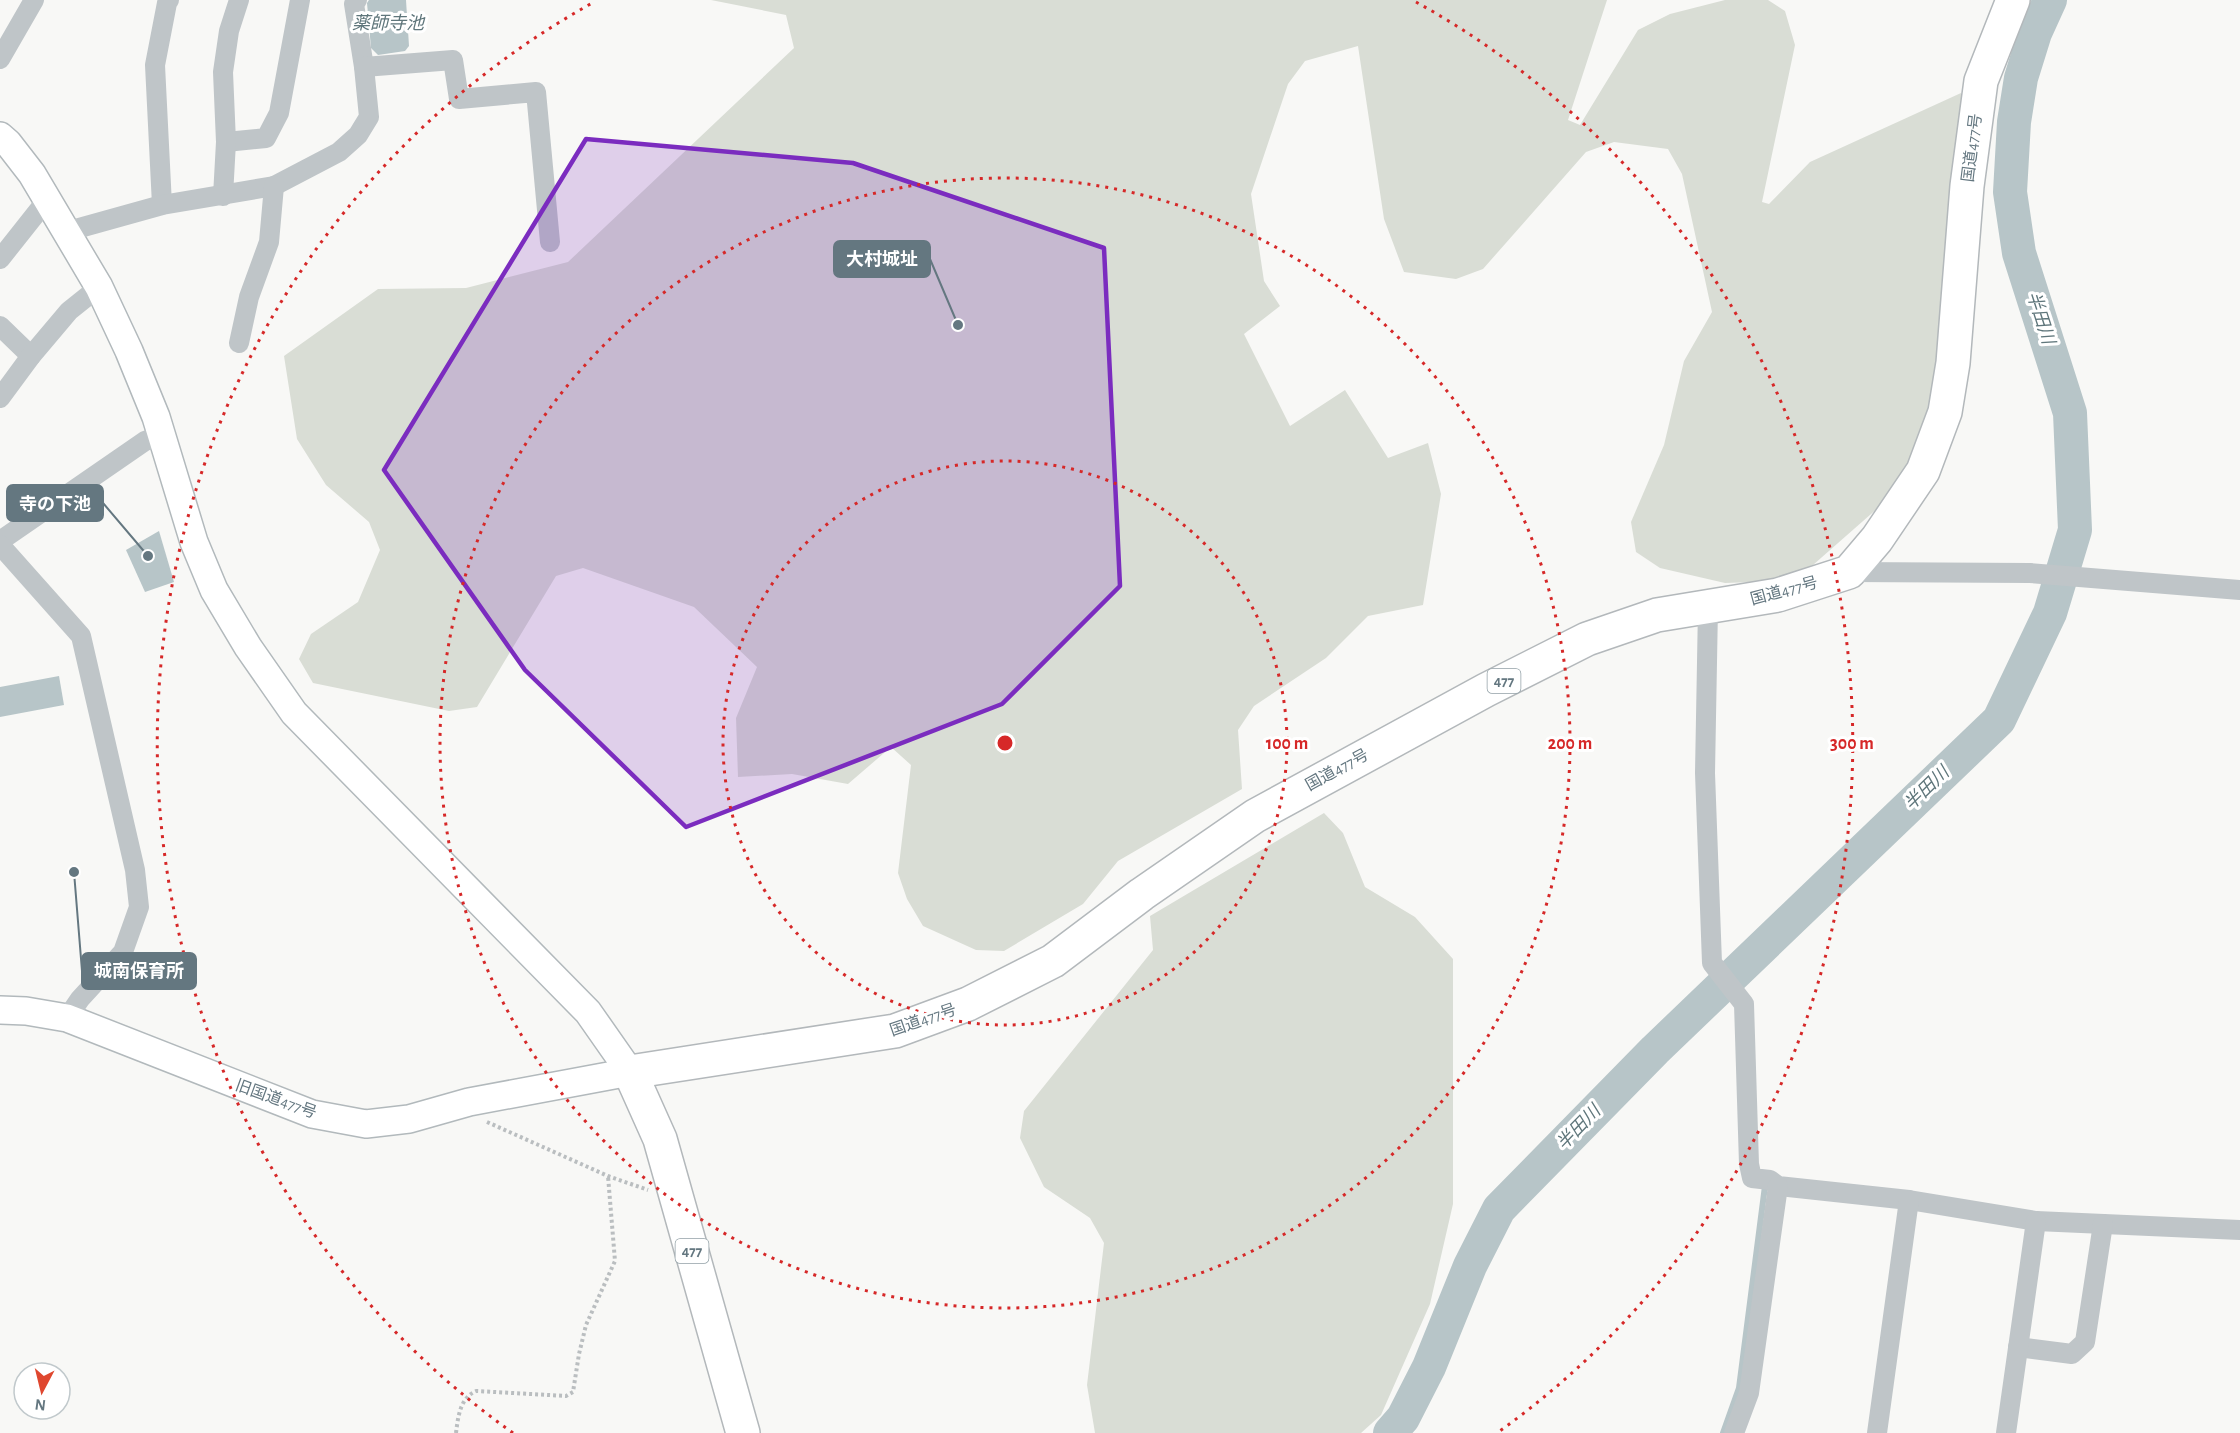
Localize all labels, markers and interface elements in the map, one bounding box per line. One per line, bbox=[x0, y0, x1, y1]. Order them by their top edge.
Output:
water label: 薬師寺池 bbox=[352, 13, 426, 33]
street label: 国道477号 bbox=[1959, 113, 1984, 183]
callout: 大村城址 bbox=[834, 241, 930, 277]
text: 大村城址 bbox=[846, 249, 918, 269]
water label: 半田川 bbox=[2023, 289, 2059, 348]
callout: 寺の下池 bbox=[7, 485, 103, 521]
text: 寺の下池 bbox=[19, 495, 91, 514]
street label: 国道477号 bbox=[1748, 573, 1819, 608]
road number: 477 bbox=[1488, 669, 1520, 693]
centre of rings bbox=[995, 733, 1015, 753]
text: 100 m bbox=[1266, 735, 1308, 753]
text: 200 m bbox=[1548, 735, 1592, 753]
text: 300 m bbox=[1830, 735, 1874, 753]
street label: 国道477号 bbox=[1302, 745, 1371, 794]
water label: 半田川 bbox=[1900, 761, 1954, 814]
callout: 城南保育所 bbox=[82, 953, 196, 989]
text: 城南保育所 bbox=[94, 961, 184, 981]
street label: 国道477号 bbox=[887, 1000, 958, 1039]
street label: 旧国道477号 bbox=[233, 1076, 319, 1121]
water label: 半田川 bbox=[1552, 1099, 1606, 1154]
road number: 477 bbox=[676, 1239, 708, 1263]
north arrow bbox=[12, 1361, 72, 1421]
text: N bbox=[34, 1396, 47, 1414]

